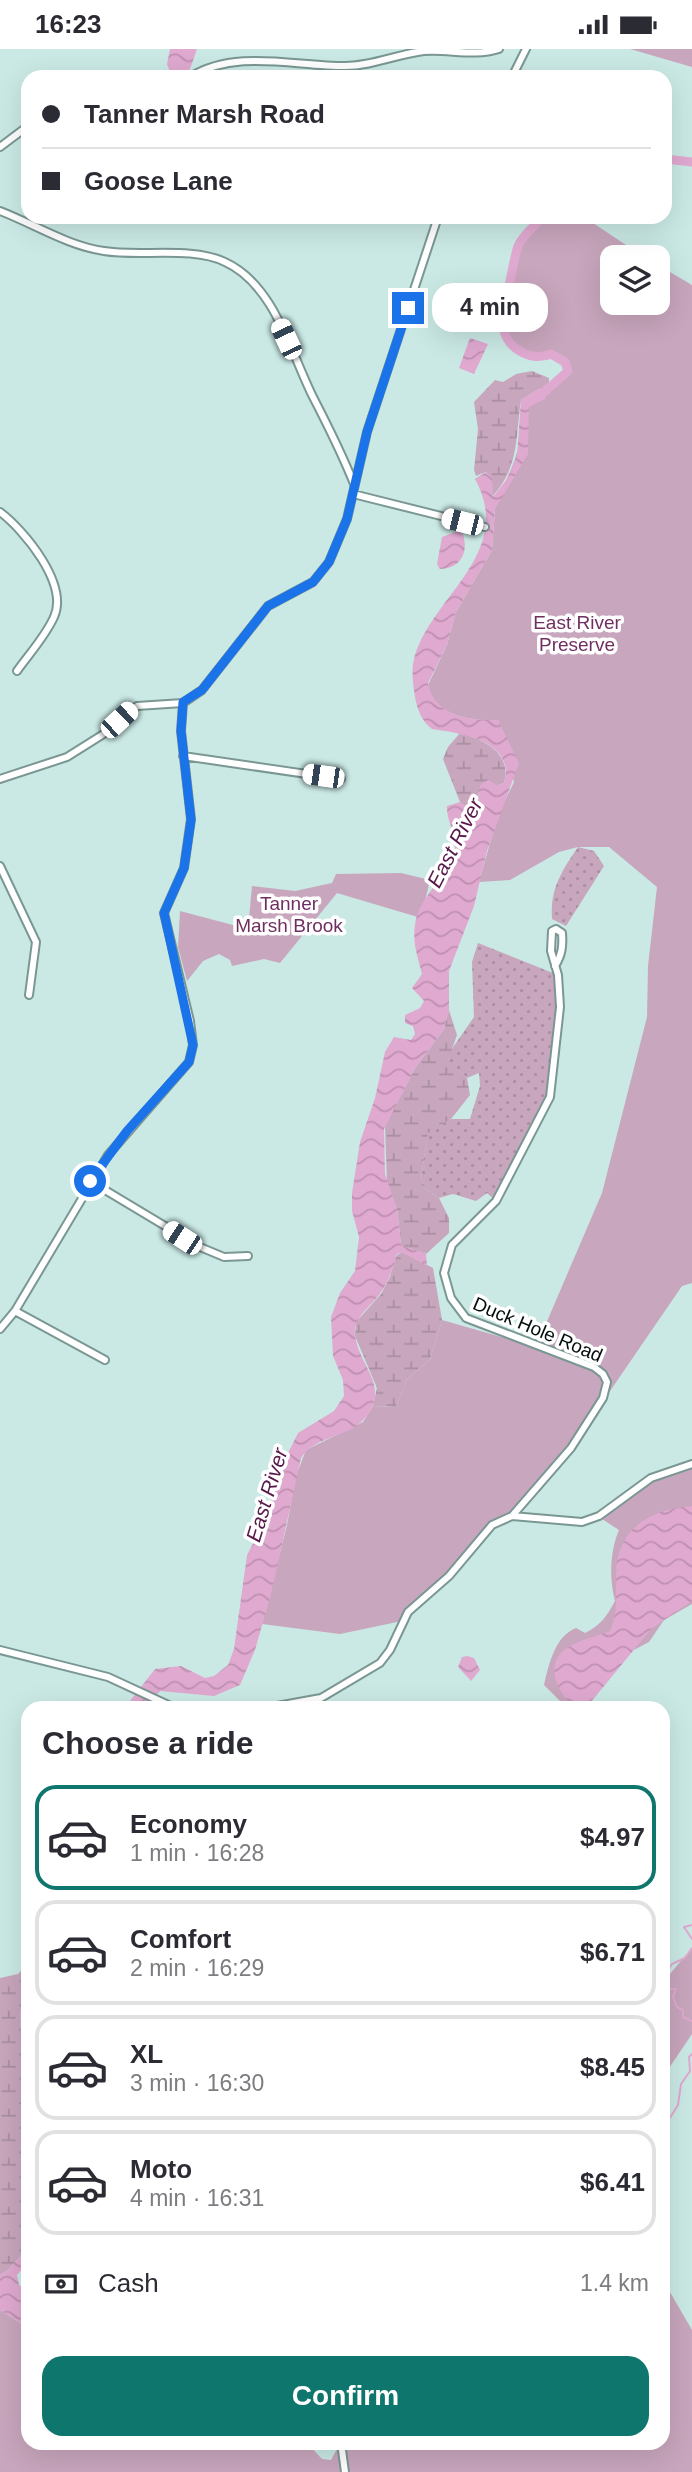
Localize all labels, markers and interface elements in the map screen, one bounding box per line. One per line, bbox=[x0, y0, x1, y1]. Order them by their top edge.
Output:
text: 16:23 bbox=[35, 9, 102, 39]
text: Tanner Marsh Road bbox=[84, 99, 325, 129]
text: Goose Lane bbox=[84, 166, 233, 196]
map controls bbox=[600, 245, 670, 315]
button: layers bbox=[600, 245, 670, 315]
callout: 4 min bbox=[432, 283, 548, 333]
route end bbox=[392, 292, 424, 324]
text: 4 min bbox=[460, 294, 520, 320]
car bbox=[268, 316, 305, 362]
car bbox=[440, 507, 485, 537]
park label: East River Preserve bbox=[533, 612, 621, 655]
car bbox=[97, 698, 142, 742]
car bbox=[301, 763, 346, 789]
water label: East River bbox=[422, 794, 487, 891]
park label: Tanner Marsh Brook bbox=[235, 893, 343, 936]
route start bbox=[74, 1165, 106, 1197]
car bbox=[159, 1218, 206, 1258]
street label: Duck Hole Road bbox=[470, 1293, 606, 1366]
water label: East River bbox=[241, 1444, 292, 1545]
text: Choose a ride bbox=[42, 1725, 254, 1761]
icon: car bbox=[46, 1806, 109, 1869]
text: Economy bbox=[130, 1809, 247, 1839]
text: $4.97 bbox=[580, 1822, 645, 1852]
text: 1 min · 16:28 bbox=[130, 1840, 264, 1866]
icon: car bbox=[46, 1921, 109, 1984]
text: Comfort bbox=[130, 1924, 231, 1954]
text: $6.71 bbox=[580, 1937, 645, 1967]
text: 2 min · 16:29 bbox=[130, 1955, 264, 1981]
icon: car bbox=[46, 2036, 109, 2099]
text: XL bbox=[130, 2039, 163, 2069]
text: $8.45 bbox=[580, 2052, 645, 2082]
text: 3 min · 16:30 bbox=[130, 2070, 264, 2096]
icon: car bbox=[46, 2151, 109, 2214]
text: Moto bbox=[130, 2154, 192, 2184]
text: $6.41 bbox=[580, 2167, 645, 2197]
text: 4 min · 16:31 bbox=[130, 2185, 264, 2211]
icon: cash bbox=[42, 2265, 80, 2303]
text: Cash bbox=[98, 2268, 159, 2298]
text: 1.4 km bbox=[580, 2270, 649, 2296]
button: Confirm bbox=[42, 2356, 649, 2436]

